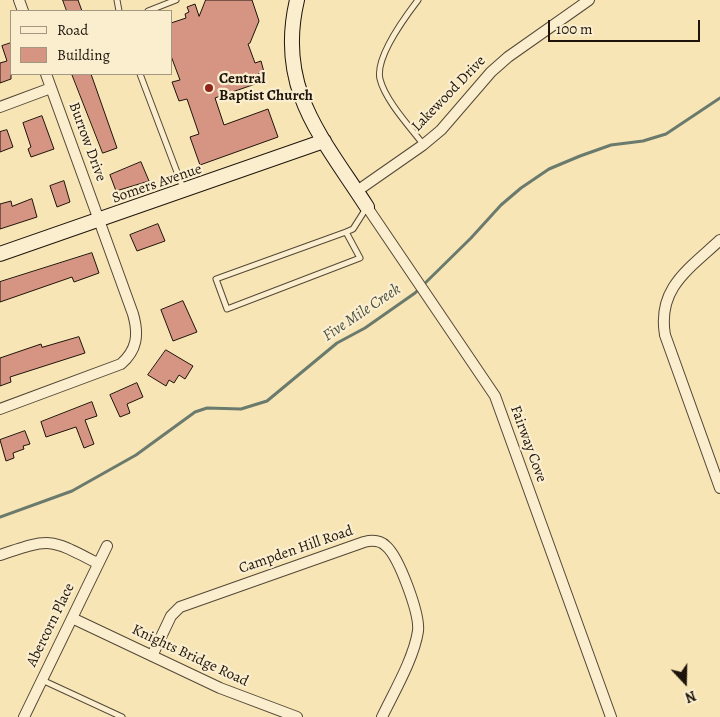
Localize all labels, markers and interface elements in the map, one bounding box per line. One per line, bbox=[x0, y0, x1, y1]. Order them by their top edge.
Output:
legend bbox=[10, 10, 172, 75]
scale bar bbox=[550, 10, 702, 42]
text: 100 m bbox=[556, 19, 593, 39]
text: Road bbox=[57, 20, 88, 40]
text: Building bbox=[57, 45, 110, 65]
street label: Lakewood Drive bbox=[408, 52, 490, 136]
place label: Central Baptist Church bbox=[219, 70, 313, 105]
marker: Central Baptist Church bbox=[203, 82, 215, 94]
street label: Burrow Drive bbox=[64, 100, 110, 184]
street label: Somers Avenue bbox=[110, 160, 204, 208]
water label: Five Mile Creek bbox=[320, 280, 404, 346]
street label: Fairway Cove bbox=[506, 403, 550, 485]
street label: Campden Hill Road bbox=[237, 522, 355, 578]
street label: Abercorn Place bbox=[23, 580, 79, 670]
street label: Knights Bridge Road bbox=[129, 621, 251, 691]
north arrow bbox=[660, 657, 710, 707]
text: N bbox=[682, 686, 699, 707]

